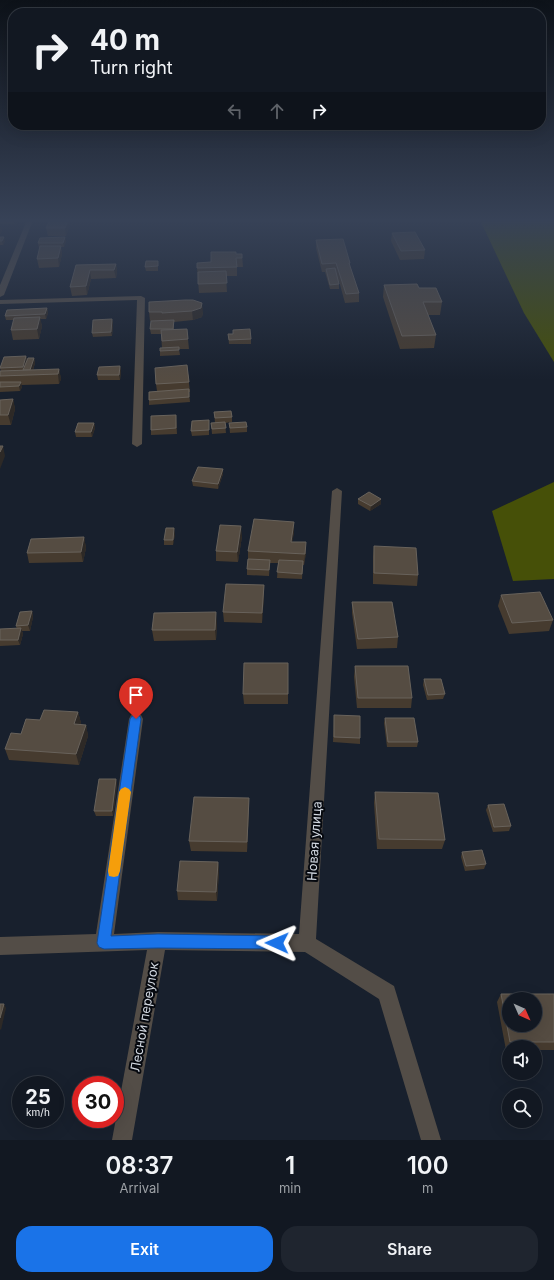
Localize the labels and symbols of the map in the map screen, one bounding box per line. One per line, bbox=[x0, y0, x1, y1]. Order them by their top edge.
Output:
pin bbox=[119, 678, 153, 719]
street label: Новая улица bbox=[303, 801, 325, 881]
position arrow bbox=[256, 922, 298, 964]
street label: Лесной переулок bbox=[126, 961, 162, 1073]
north arrow bbox=[502, 992, 542, 1032]
speed limit sign: 30 bbox=[72, 1076, 124, 1128]

